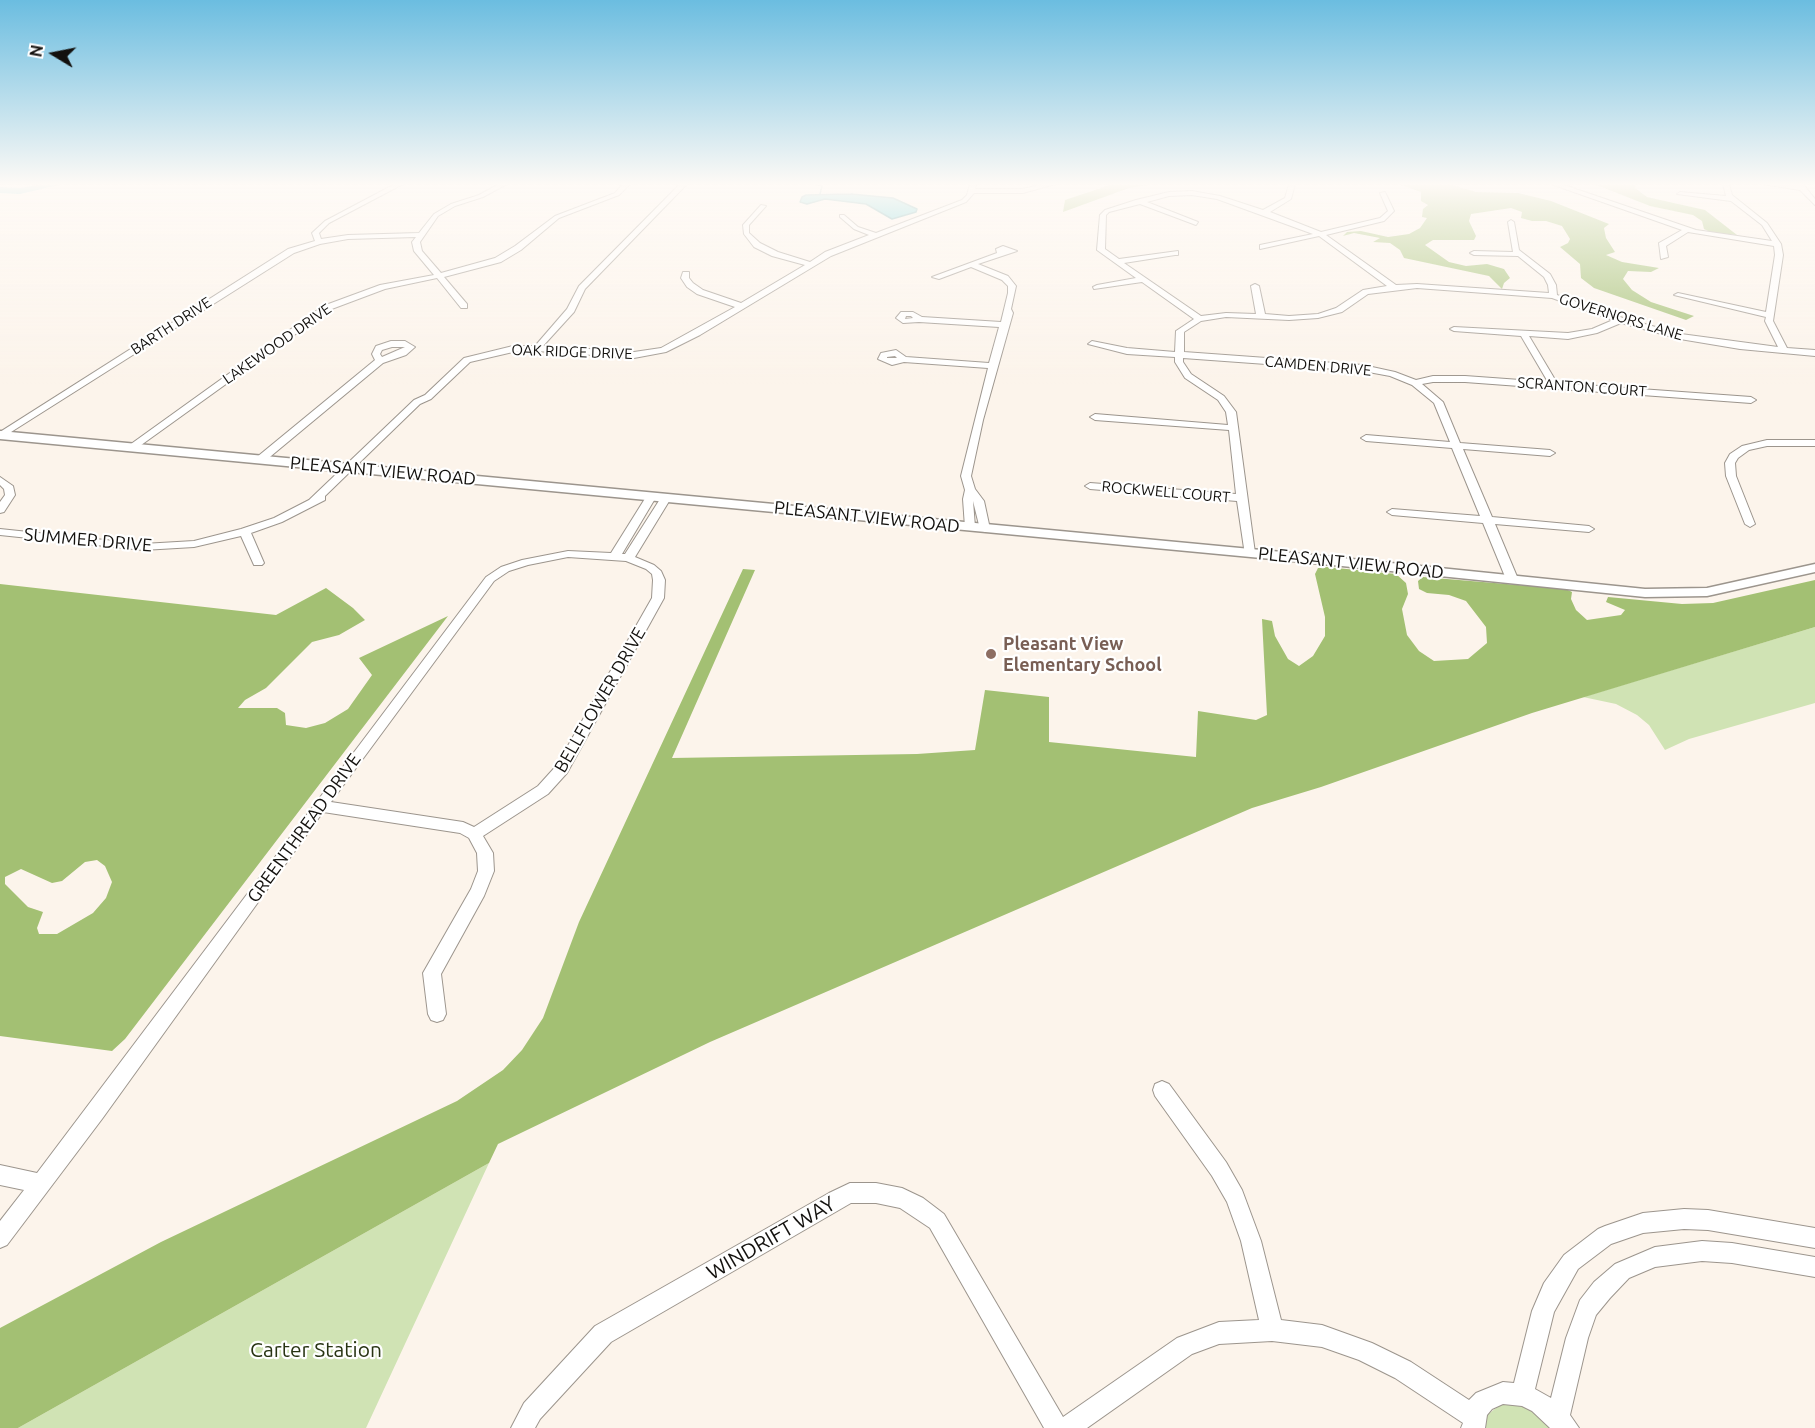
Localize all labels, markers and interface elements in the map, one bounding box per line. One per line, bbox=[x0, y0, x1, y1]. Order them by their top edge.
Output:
north arrow bbox=[24, 24, 84, 84]
text: N bbox=[26, 43, 46, 58]
street label: GOVERNORS LANE bbox=[1557, 290, 1685, 344]
street label: BARTH DRIVE bbox=[127, 293, 215, 359]
street label: LAKEWOOD DRIVE bbox=[219, 300, 335, 388]
street label: OAK RIDGE DRIVE bbox=[511, 341, 633, 363]
street label: CAMDEN DRIVE bbox=[1264, 352, 1372, 380]
street label: SCRANTON COURT bbox=[1517, 373, 1647, 401]
street label: PLEASANT VIEW ROAD bbox=[289, 452, 477, 490]
street label: ROCKWELL COURT bbox=[1101, 477, 1231, 507]
street label: PLEASANT VIEW ROAD bbox=[773, 497, 961, 537]
street label: SUMMER DRIVE bbox=[23, 524, 153, 556]
street label: PLEASANT VIEW ROAD bbox=[1257, 543, 1445, 583]
street label: BELLFLOWER DRIVE bbox=[550, 624, 650, 776]
place label: Pleasant View Elementary School bbox=[1003, 633, 1162, 676]
marker: Pleasant View Elementary School bbox=[984, 647, 998, 661]
street label: GREENTHREAD DRIVE bbox=[243, 749, 365, 907]
street label: WINDRIFT WAY bbox=[702, 1191, 840, 1285]
park label: Carter Station bbox=[250, 1337, 382, 1363]

